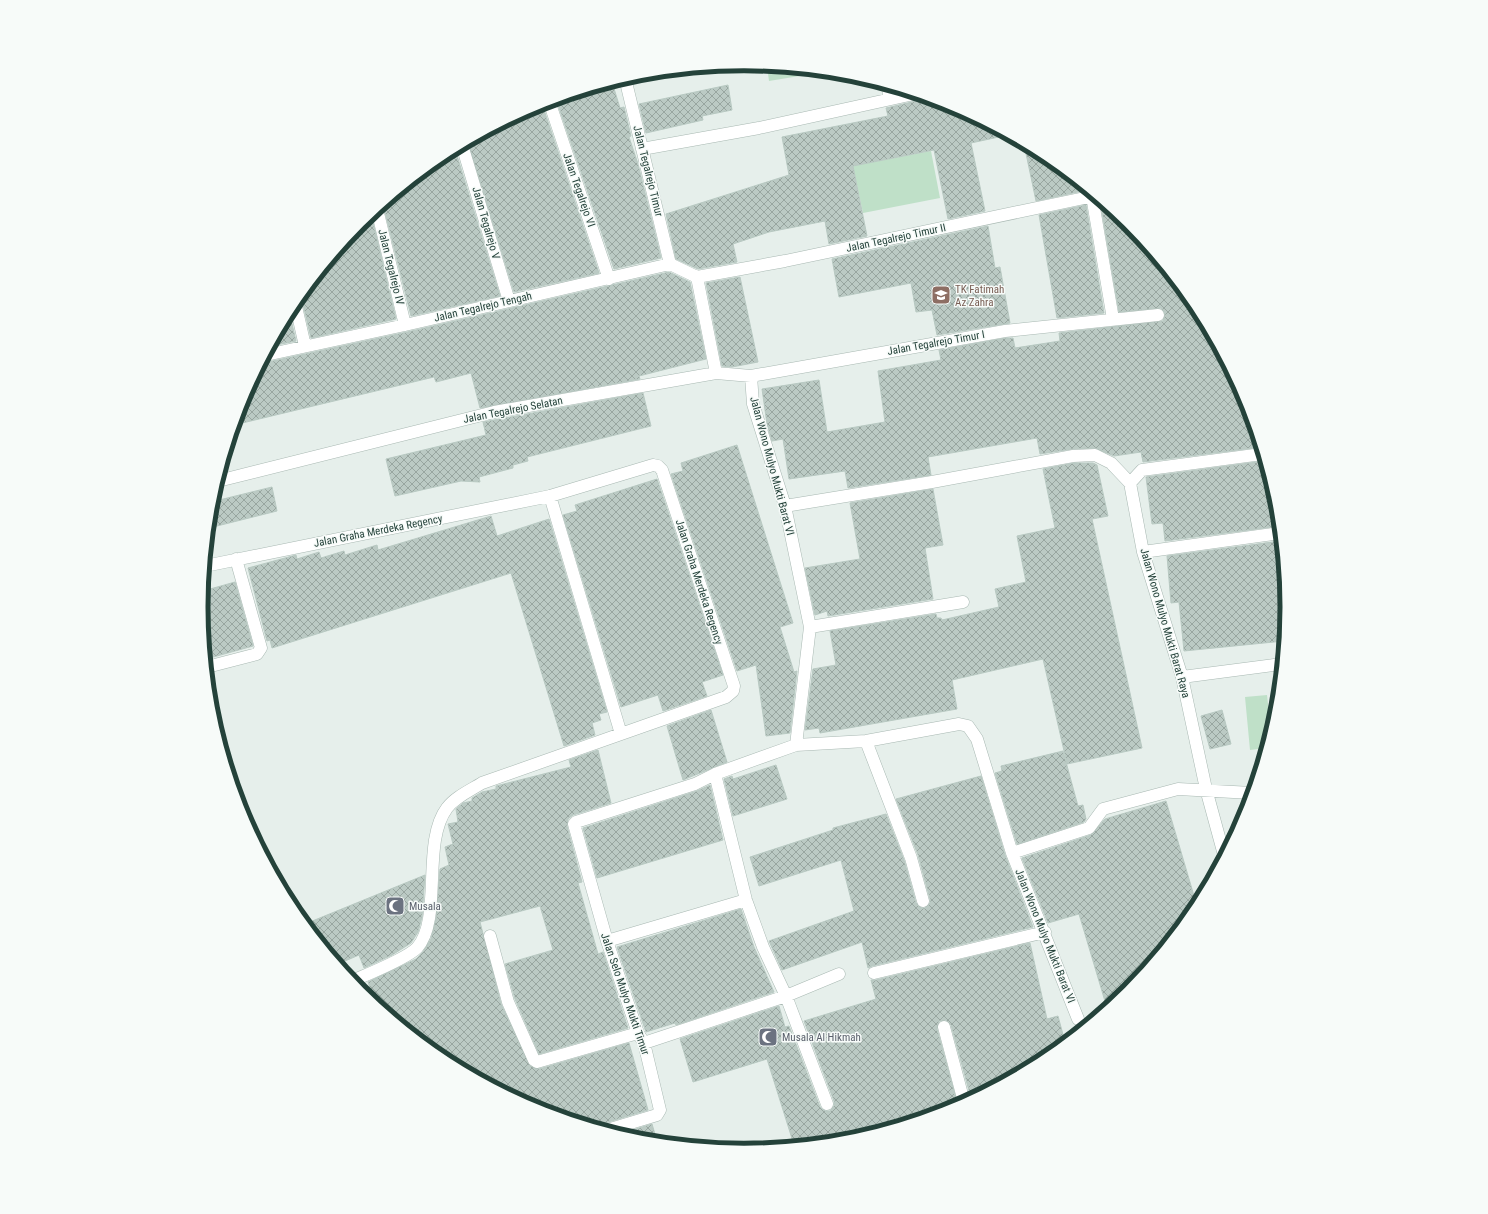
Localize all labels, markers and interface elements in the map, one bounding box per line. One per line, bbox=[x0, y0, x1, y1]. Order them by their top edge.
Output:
street label: Jalan Tegalrejo Timur bbox=[630, 124, 666, 219]
street label: Jalan Tegalrejo VI bbox=[560, 151, 598, 229]
street label: Jalan Tegalrejo V bbox=[469, 185, 503, 261]
street label: Jalan Tegalrejo Timur II bbox=[845, 221, 947, 255]
street label: Jalan Tegalrejo IV bbox=[375, 228, 407, 306]
place label: TK Fatimah Az Zahra bbox=[955, 283, 1004, 309]
school or university icon: TK Fatimah Az Zahra bbox=[930, 284, 952, 306]
street label: Jalan Tegalrejo Tengah bbox=[433, 289, 533, 325]
street label: Jalan Tegalrejo Timur I bbox=[886, 328, 986, 358]
street label: Jalan Tegalrejo Selatan bbox=[462, 394, 564, 426]
street label: Jalan Wono Mulyo Mukti Barat VI bbox=[747, 395, 797, 537]
street label: Jalan Graha Merdeka Regency bbox=[313, 512, 444, 550]
street label: Jalan Graha Merdeka Regency bbox=[673, 518, 726, 647]
street label: Jalan Wono Mulyo Mukti Barat Raya bbox=[1137, 547, 1193, 699]
street label: Jalan Wono Mulyo Mukti Barat VI bbox=[1012, 867, 1078, 1005]
mosque icon: Musala bbox=[384, 895, 406, 917]
place label: Musala bbox=[409, 900, 441, 913]
street label: Jalan Selo Mulyo Mukti Timur bbox=[598, 931, 652, 1057]
mosque icon: Musala Al Hikmah bbox=[757, 1026, 779, 1048]
place label: Musala Al Hikmah bbox=[782, 1031, 861, 1044]

